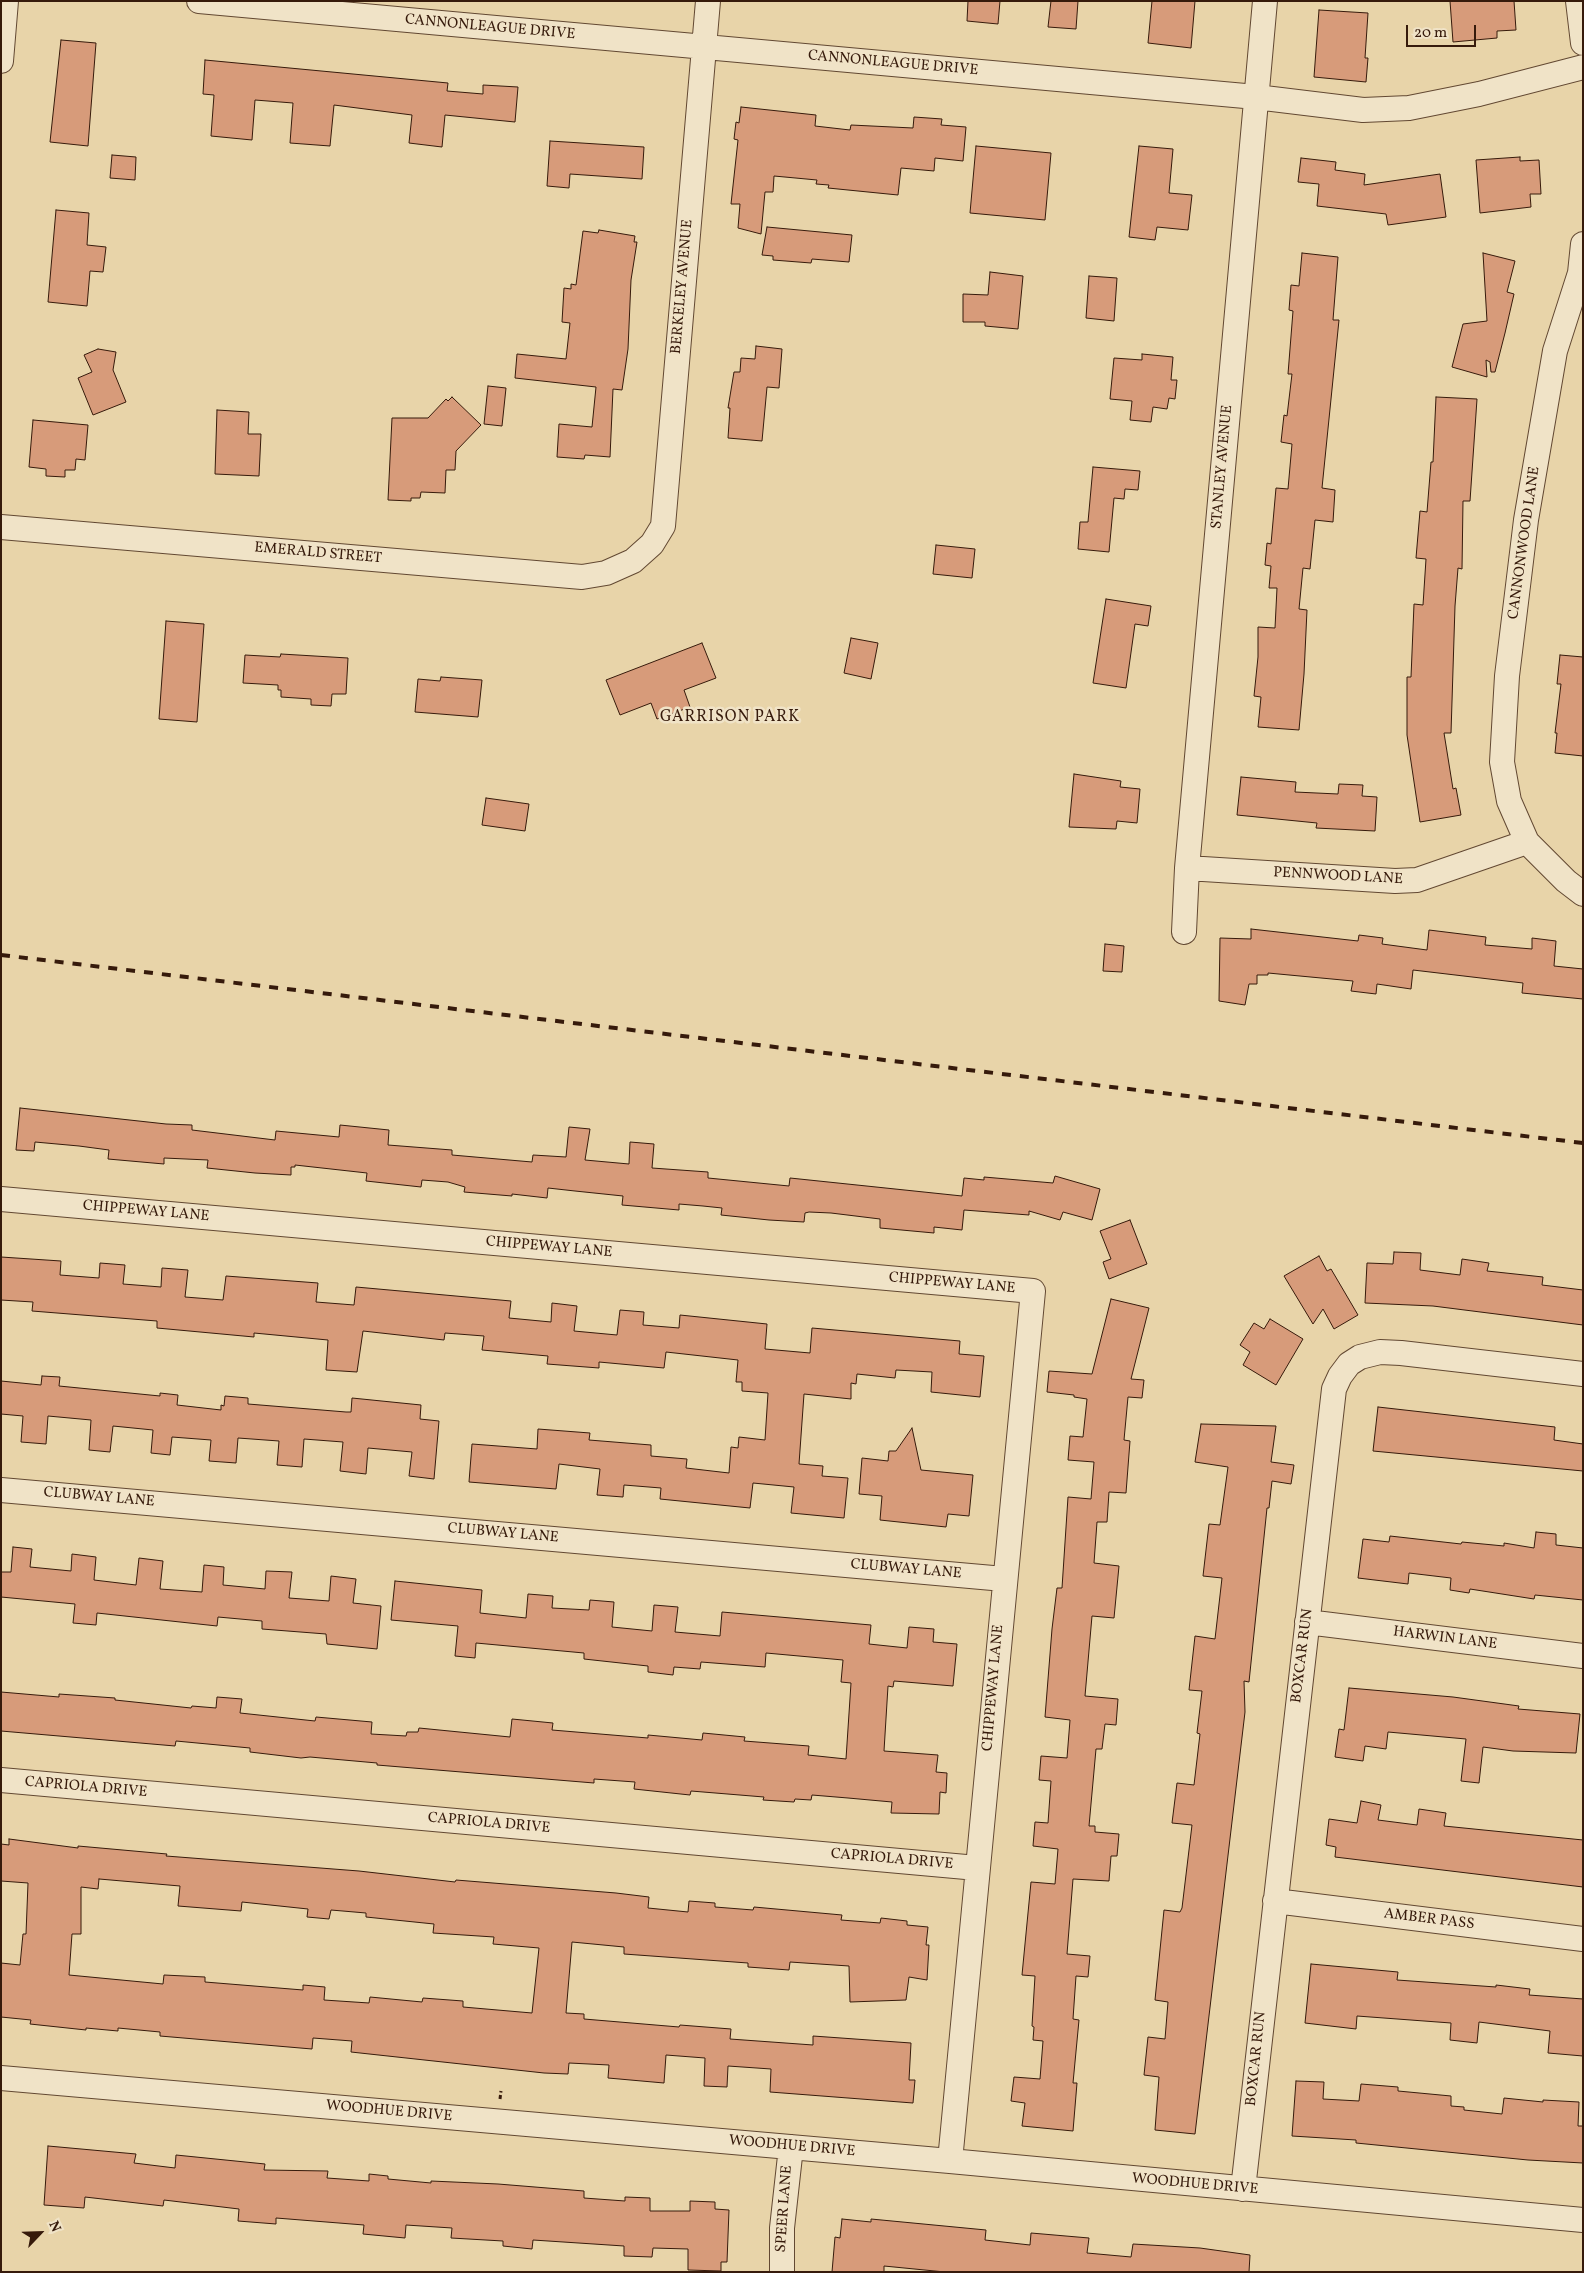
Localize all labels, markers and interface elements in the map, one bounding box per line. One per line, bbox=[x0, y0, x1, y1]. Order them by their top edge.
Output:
street label: CANNONLEAGUE DRIVE bbox=[404, 12, 576, 44]
scale bar bbox=[1409, 15, 1479, 47]
text: 20 m bbox=[1414, 23, 1447, 44]
street label: CANNONLEAGUE DRIVE bbox=[807, 48, 979, 80]
street label: BERKELEY AVENUE bbox=[668, 219, 698, 355]
street label: STANLEY AVENUE bbox=[1209, 404, 1237, 530]
street label: CANNONWOOD LANE bbox=[1505, 465, 1545, 621]
street label: EMERALD STREET bbox=[253, 539, 383, 569]
district label: GARRISON PARK bbox=[658, 708, 802, 728]
street label: PENNWOOD LANE bbox=[1273, 865, 1403, 889]
street label: CHIPPEWAY LANE bbox=[82, 1198, 210, 1226]
street label: CHIPPEWAY LANE bbox=[485, 1234, 613, 1262]
street label: CHIPPEWAY LANE bbox=[888, 1270, 1016, 1298]
street label: CLUBWAY LANE bbox=[43, 1484, 155, 1512]
street label: CLUBWAY LANE bbox=[447, 1520, 559, 1548]
street label: CLUBWAY LANE bbox=[850, 1556, 962, 1584]
street label: BOXCAR RUN bbox=[1288, 1608, 1318, 1704]
street label: CHIPPEWAY LANE bbox=[980, 1624, 1008, 1752]
street label: HARWIN LANE bbox=[1392, 1624, 1498, 1654]
street label: CAPRIOLA DRIVE bbox=[24, 1774, 148, 1802]
street label: CAPRIOLA DRIVE bbox=[427, 1810, 551, 1838]
street label: CAPRIOLA DRIVE bbox=[830, 1846, 954, 1874]
street label: AMBER PASS bbox=[1383, 1906, 1475, 1934]
street label: BOXCAR RUN bbox=[1243, 2011, 1271, 2107]
street label: WOODHUE DRIVE bbox=[325, 2098, 453, 2126]
street label: WOODHUE DRIVE bbox=[728, 2133, 856, 2161]
street label: SPEER LANE bbox=[773, 2165, 797, 2253]
street label: WOODHUE DRIVE bbox=[1131, 2171, 1259, 2199]
north arrow bbox=[15, 2208, 65, 2258]
text: N bbox=[43, 2218, 65, 2235]

